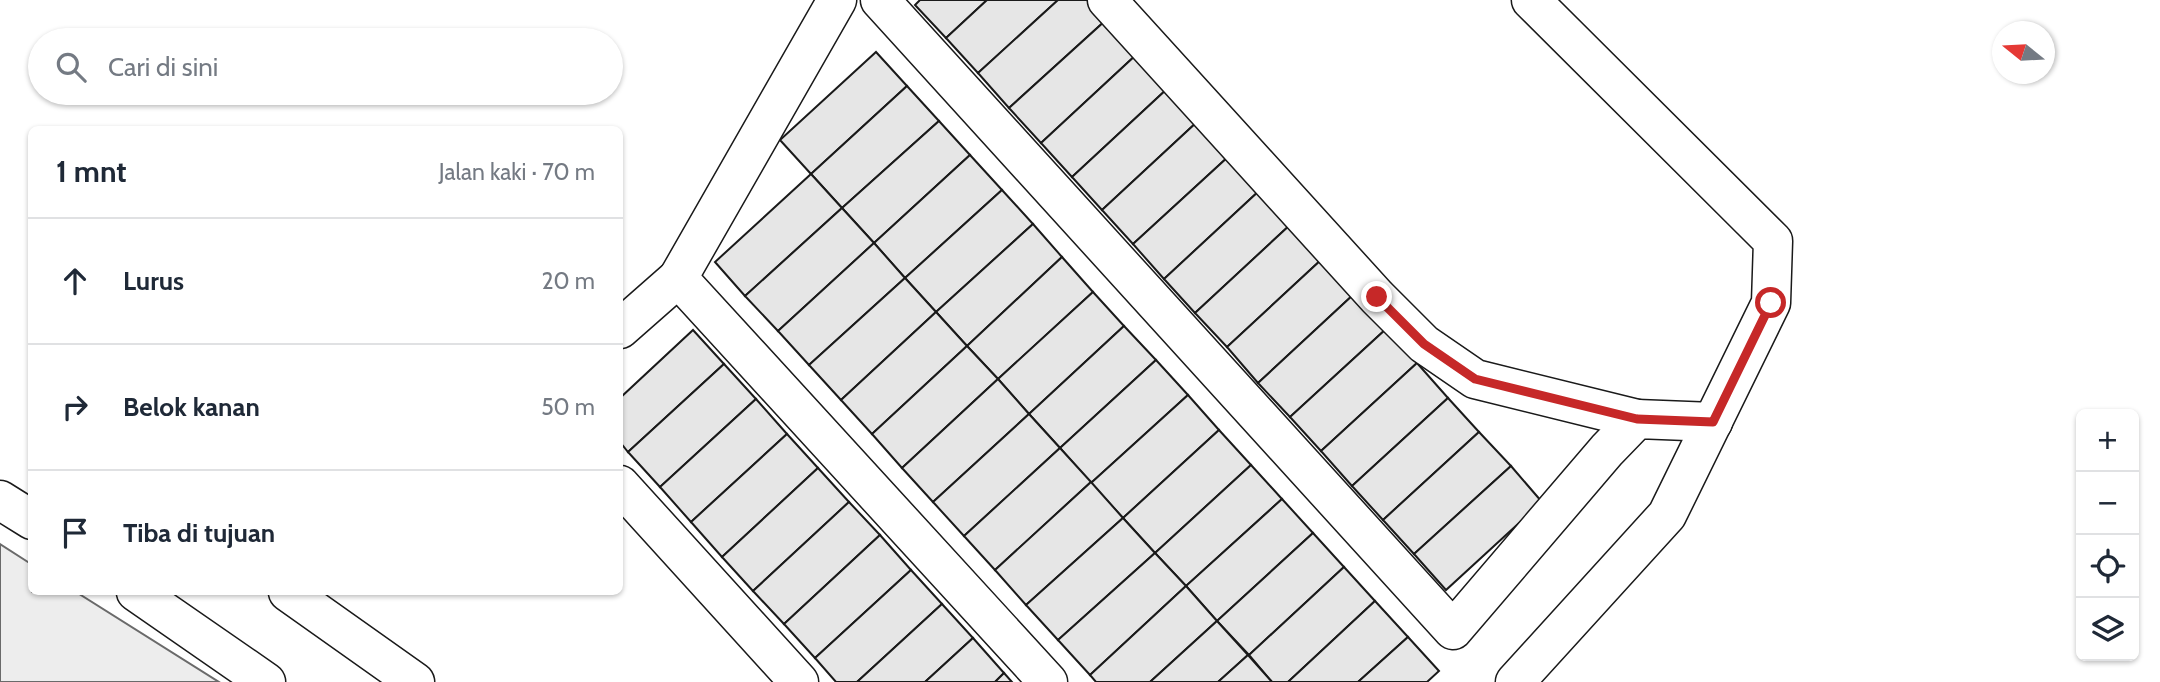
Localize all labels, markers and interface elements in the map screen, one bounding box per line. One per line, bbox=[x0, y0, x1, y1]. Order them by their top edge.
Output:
north arrow bbox=[1992, 21, 2055, 84]
search box bbox=[28, 28, 623, 105]
icon: search bbox=[52, 48, 90, 86]
text: Cari di sini bbox=[108, 51, 218, 83]
text: 1 mnt bbox=[56, 153, 127, 190]
text: Jalan kaki · 70 m bbox=[439, 158, 595, 186]
icon: ahead bbox=[56, 262, 94, 300]
text: Lurus bbox=[123, 265, 184, 297]
text: 20 m bbox=[542, 267, 595, 295]
route end bbox=[1361, 281, 1392, 312]
route start bbox=[1755, 287, 1786, 318]
icon: right bbox=[56, 388, 94, 426]
text: Belok kanan bbox=[123, 391, 260, 423]
text: 50 m bbox=[541, 393, 595, 421]
map controls bbox=[2076, 409, 2139, 661]
button: + bbox=[2076, 409, 2139, 472]
button: − bbox=[2076, 472, 2139, 535]
icon: arrive bbox=[56, 514, 94, 552]
text: Tiba di tujuan bbox=[123, 517, 275, 549]
button: locate bbox=[2076, 535, 2139, 598]
button: layers bbox=[2076, 598, 2139, 661]

